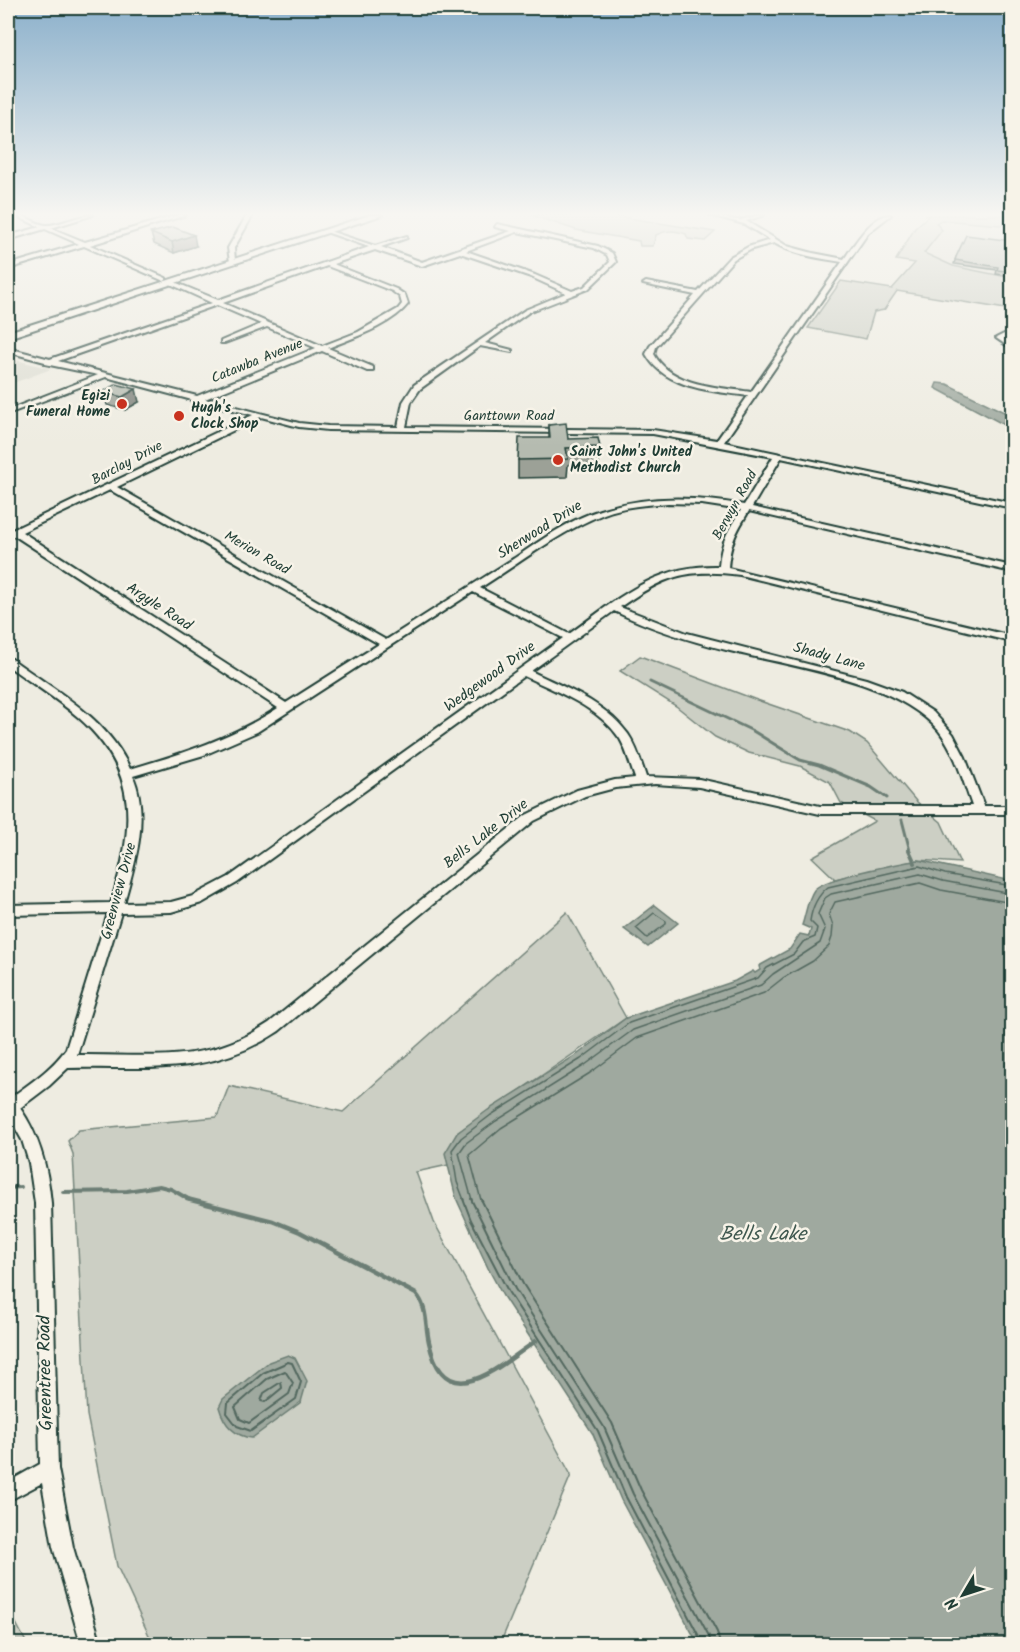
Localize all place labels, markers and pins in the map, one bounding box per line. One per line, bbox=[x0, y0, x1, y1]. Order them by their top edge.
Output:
place label: Egizi Funeral Home bbox=[26, 385, 110, 423]
marker: Egizi Funeral Home bbox=[115, 397, 129, 411]
place label: Hugh's Clock Shop bbox=[191, 397, 259, 435]
marker: Hugh's Clock Shop bbox=[172, 409, 186, 423]
place label: Saint John's United Methodist Church bbox=[570, 441, 693, 479]
marker: Saint John's United Methodist Church bbox=[551, 453, 565, 467]

